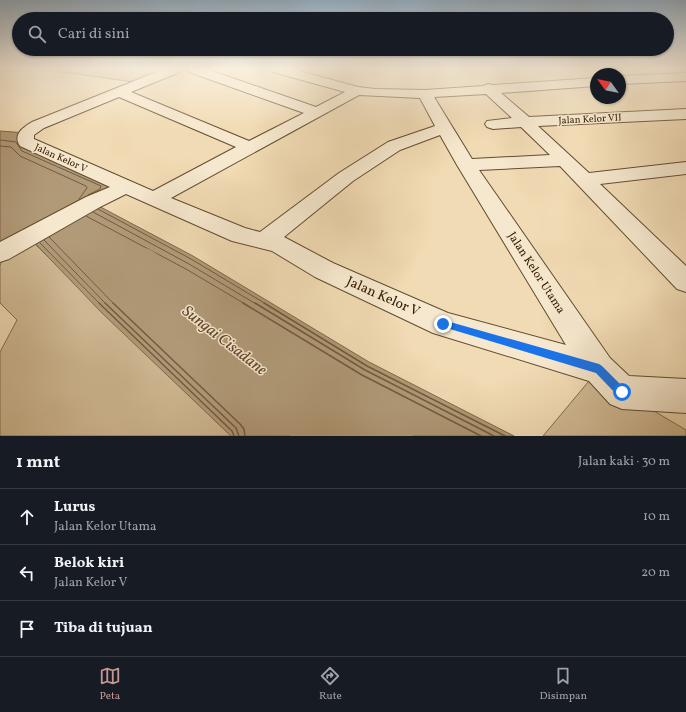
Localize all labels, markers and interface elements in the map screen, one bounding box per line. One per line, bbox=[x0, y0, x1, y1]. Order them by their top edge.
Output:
search box bbox=[12, 12, 674, 56]
icon: search bbox=[26, 23, 48, 45]
text: Cari di sini bbox=[58, 24, 129, 45]
north arrow bbox=[590, 68, 626, 104]
street label: Jalan Kelor VII bbox=[558, 110, 622, 128]
street label: Jalan Kelor V bbox=[32, 140, 90, 176]
street label: Jalan Kelor Utama bbox=[504, 229, 569, 317]
street label: Jalan Kelor V bbox=[343, 272, 423, 322]
water label: Sungai Cisadane bbox=[177, 301, 271, 381]
route end bbox=[434, 315, 452, 333]
route start bbox=[613, 383, 631, 401]
text: 1 mnt bbox=[16, 451, 60, 474]
text: Jalan kaki · 30 m bbox=[578, 453, 670, 471]
text: Lurus bbox=[54, 497, 95, 518]
icon: ahead bbox=[16, 506, 38, 528]
text: 10 m bbox=[643, 508, 670, 526]
text: Jalan Kelor Utama bbox=[54, 518, 157, 536]
text: Belok kiri bbox=[54, 553, 124, 574]
icon: left bbox=[16, 562, 38, 584]
text: 20 m bbox=[641, 564, 670, 582]
text: Jalan Kelor V bbox=[54, 574, 127, 592]
icon: arrive bbox=[16, 618, 38, 640]
text: Tiba di tujuan bbox=[54, 618, 153, 639]
tab: Peta bbox=[99, 665, 121, 704]
tab: Rute bbox=[319, 665, 342, 704]
tab: Disimpan bbox=[540, 665, 587, 704]

